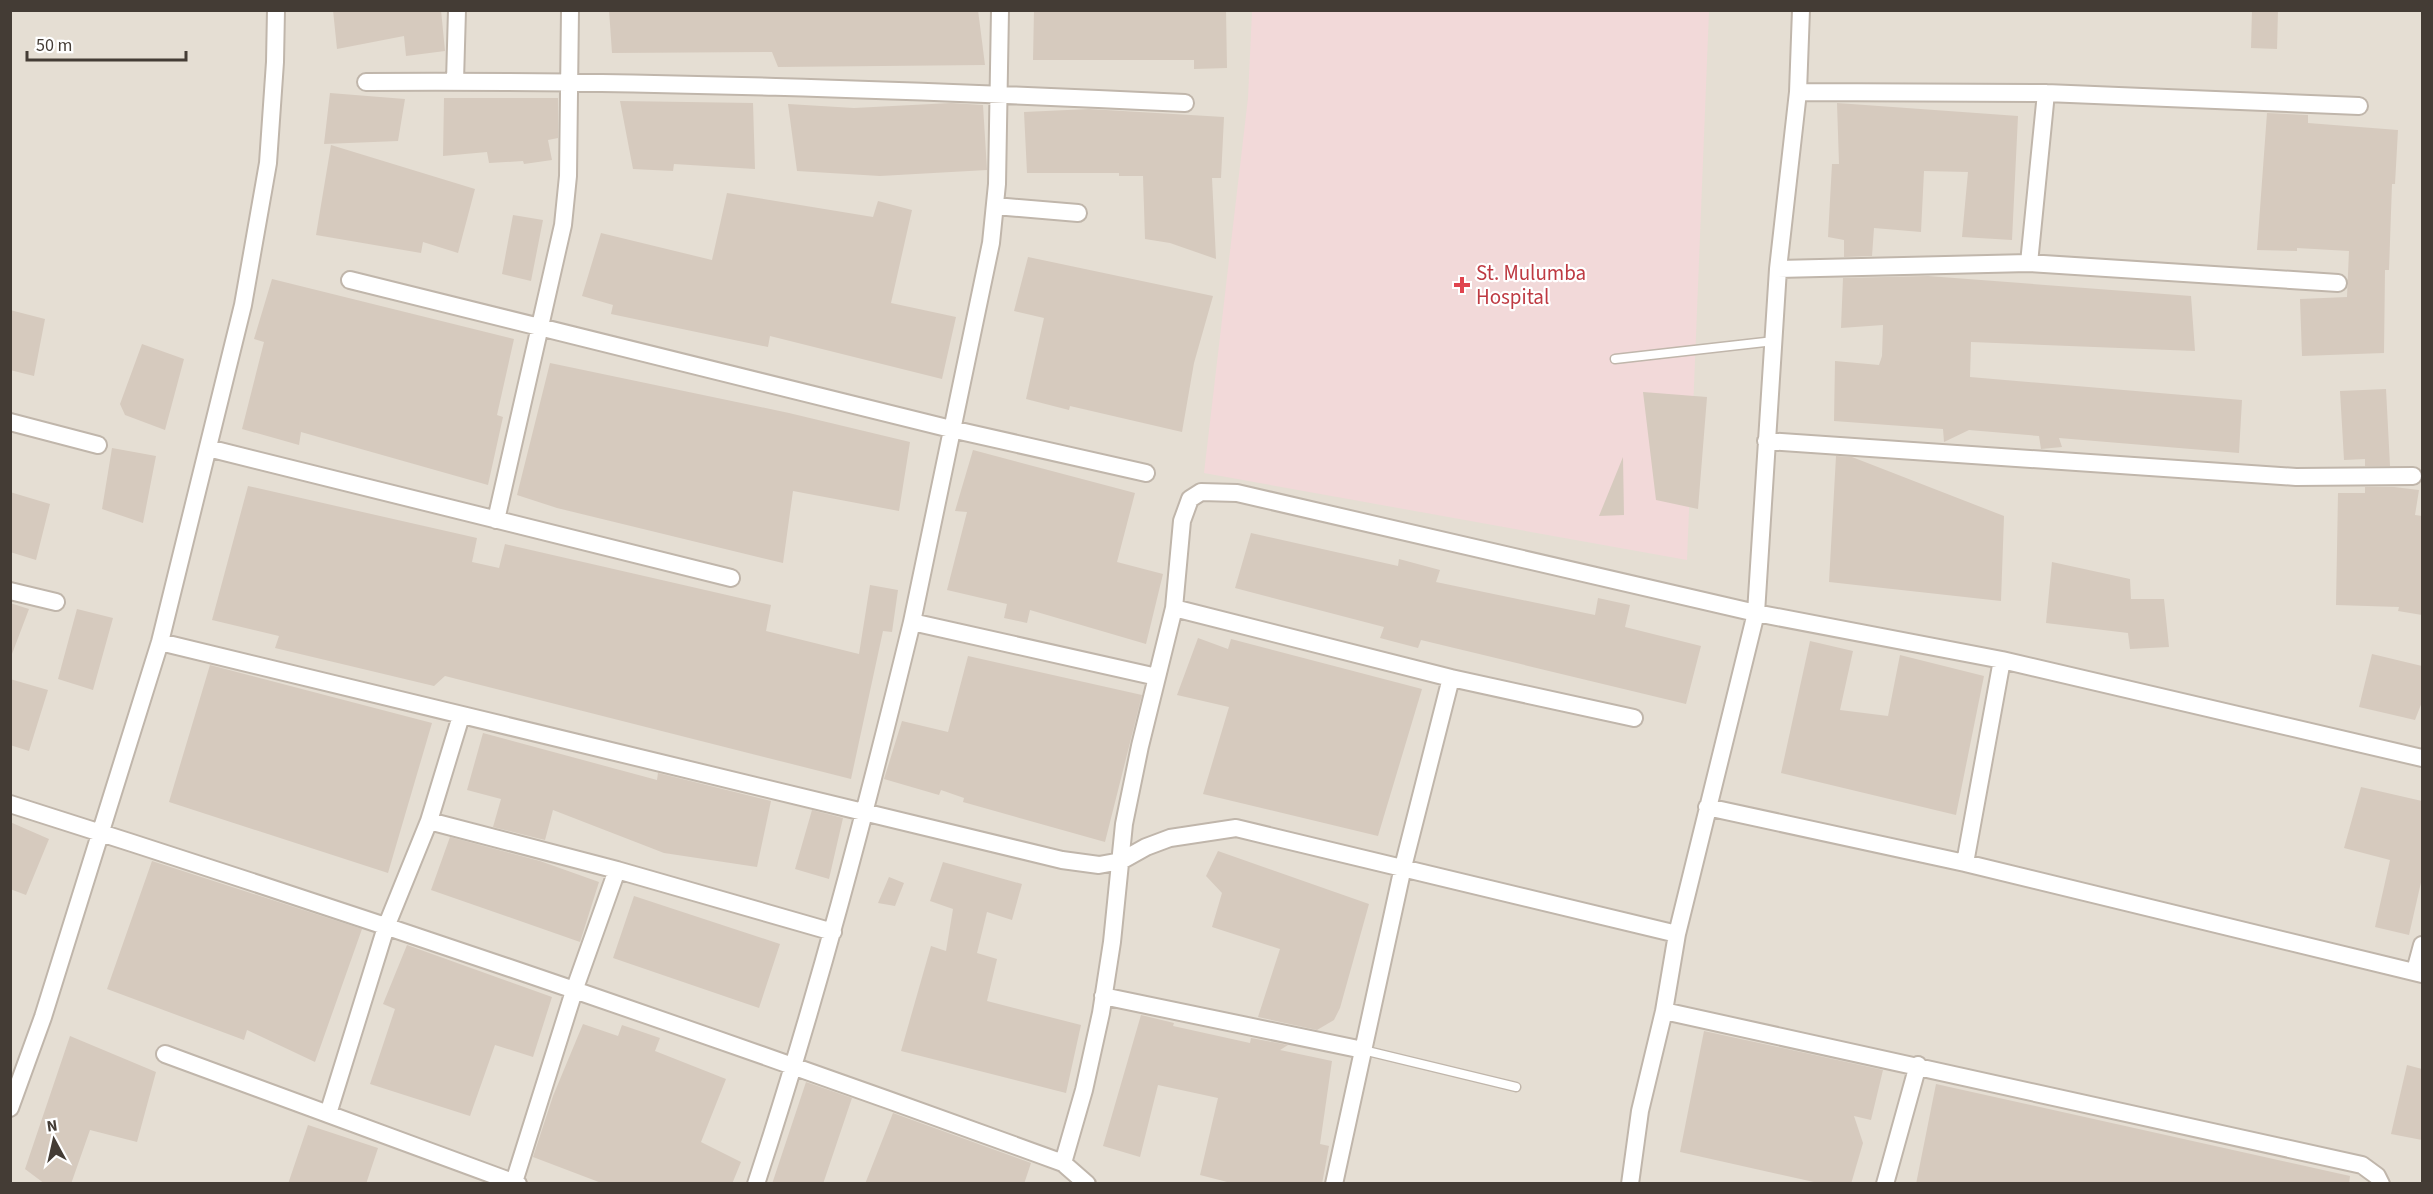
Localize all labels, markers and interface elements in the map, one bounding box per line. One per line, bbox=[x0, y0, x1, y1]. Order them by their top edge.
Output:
scale bar bbox=[27, 24, 186, 62]
text: 50 m bbox=[36, 33, 72, 58]
place label: St. Mulumba Hospital bbox=[1476, 258, 1586, 312]
marker: St. Mulumba Hospital bbox=[1453, 276, 1471, 294]
north arrow bbox=[24, 1110, 84, 1170]
text: N bbox=[45, 1115, 59, 1138]

